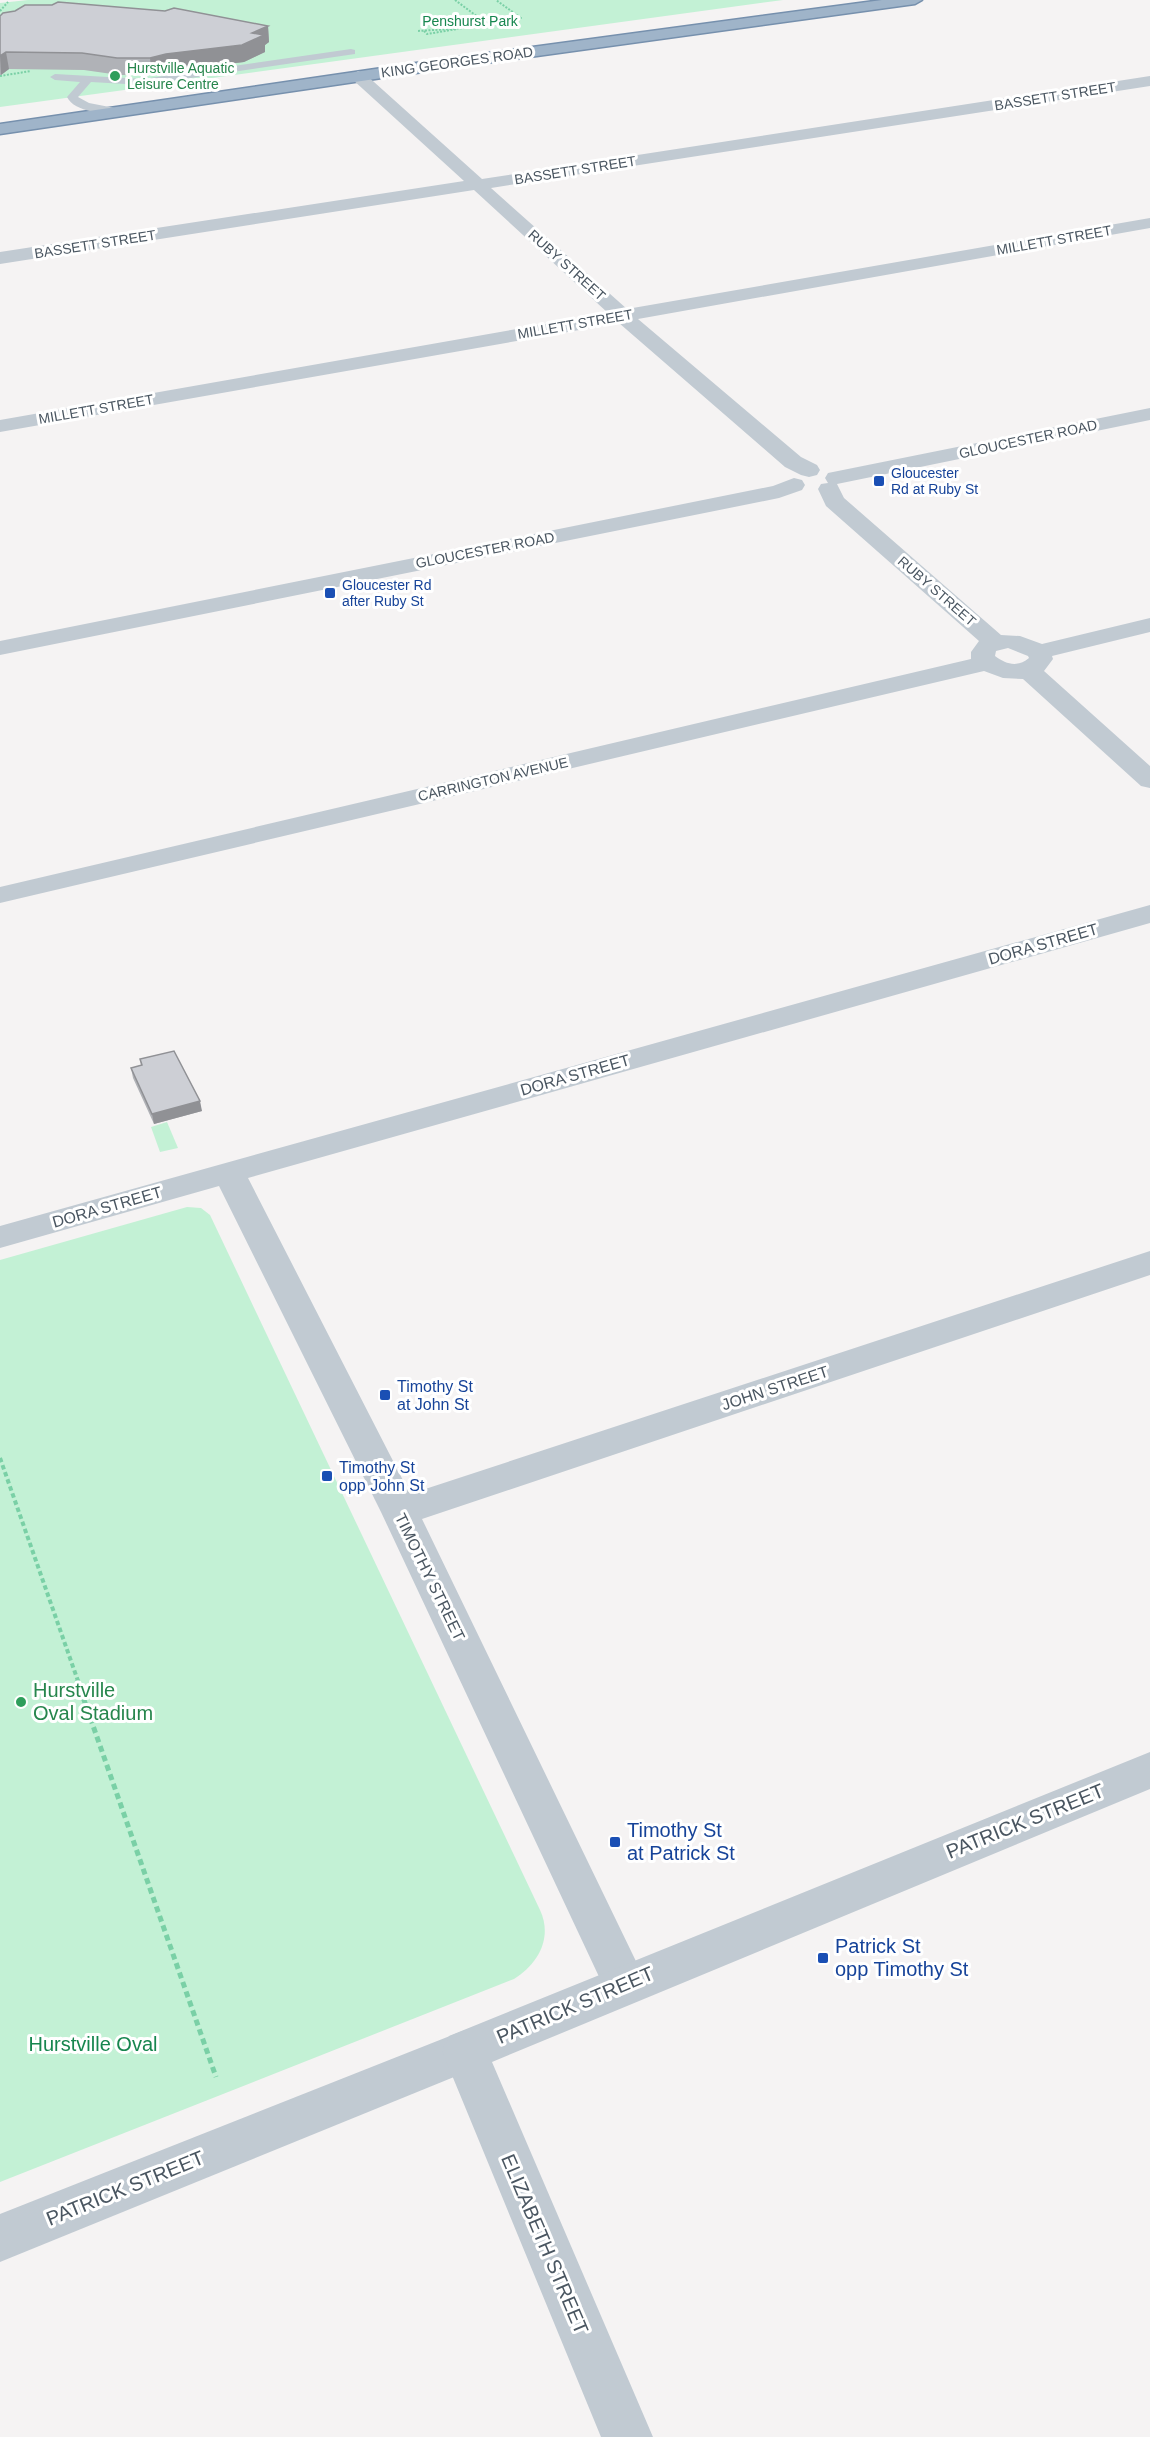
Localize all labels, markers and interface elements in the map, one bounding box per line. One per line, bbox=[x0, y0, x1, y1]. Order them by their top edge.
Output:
park label: Penshurst Park bbox=[422, 13, 519, 29]
street label: KING GEORGES ROAD bbox=[380, 43, 534, 81]
place label: Hurstville Aquatic Leisure Centre bbox=[127, 60, 234, 92]
marker: Hurstville Aquatic Leisure Centre bbox=[108, 69, 122, 83]
street label: BASSETT STREET bbox=[993, 78, 1117, 113]
street label: BASSETT STREET bbox=[513, 152, 637, 187]
street label: MILLETT STREET bbox=[995, 222, 1113, 258]
street label: BASSETT STREET bbox=[33, 226, 157, 261]
street label: RUBY STREET bbox=[525, 226, 609, 304]
street label: MILLETT STREET bbox=[516, 306, 634, 342]
street label: MILLETT STREET bbox=[37, 391, 155, 427]
street label: GLOUCESTER ROAD bbox=[957, 417, 1099, 461]
place label: Gloucester Rd at Ruby St bbox=[891, 465, 978, 497]
marker: Gloucester Rd at Ruby St bbox=[872, 474, 886, 488]
street label: GLOUCESTER ROAD bbox=[414, 529, 556, 571]
street label: RUBY STREET bbox=[895, 553, 979, 629]
place label: Gloucester Rd after Ruby St bbox=[342, 577, 431, 609]
marker: Gloucester Rd after Ruby St bbox=[323, 586, 337, 600]
street label: CARRINGTON AVENUE bbox=[416, 754, 570, 804]
street label: DORA STREET bbox=[986, 920, 1100, 968]
street label: DORA STREET bbox=[518, 1051, 632, 1099]
street label: DORA STREET bbox=[50, 1183, 164, 1231]
street label: JOHN STREET bbox=[720, 1363, 831, 1413]
place label: Timothy St at John St bbox=[397, 1378, 473, 1413]
marker: Timothy St at John St bbox=[378, 1388, 392, 1402]
place label: Timothy St opp John St bbox=[339, 1459, 425, 1494]
marker: Timothy St opp John St bbox=[320, 1469, 334, 1483]
street label: TIMOTHY STREET bbox=[392, 1511, 468, 1644]
place label: Hurstville Oval Stadium bbox=[33, 1679, 153, 1724]
marker: Hurstville Oval Stadium bbox=[14, 1695, 28, 1709]
street label: PATRICK STREET bbox=[943, 1779, 1107, 1863]
place label: Timothy St at Patrick St bbox=[627, 1819, 735, 1864]
marker: Timothy St at Patrick St bbox=[608, 1835, 622, 1849]
place label: Patrick St opp Timothy St bbox=[835, 1935, 969, 1980]
marker: Patrick St opp Timothy St bbox=[816, 1951, 830, 1965]
street label: PATRICK STREET bbox=[493, 1962, 657, 2048]
park label: Hurstville Oval bbox=[29, 2033, 157, 2055]
street label: PATRICK STREET bbox=[43, 2146, 207, 2230]
street label: ELIZABETH STREET bbox=[497, 2151, 593, 2337]

